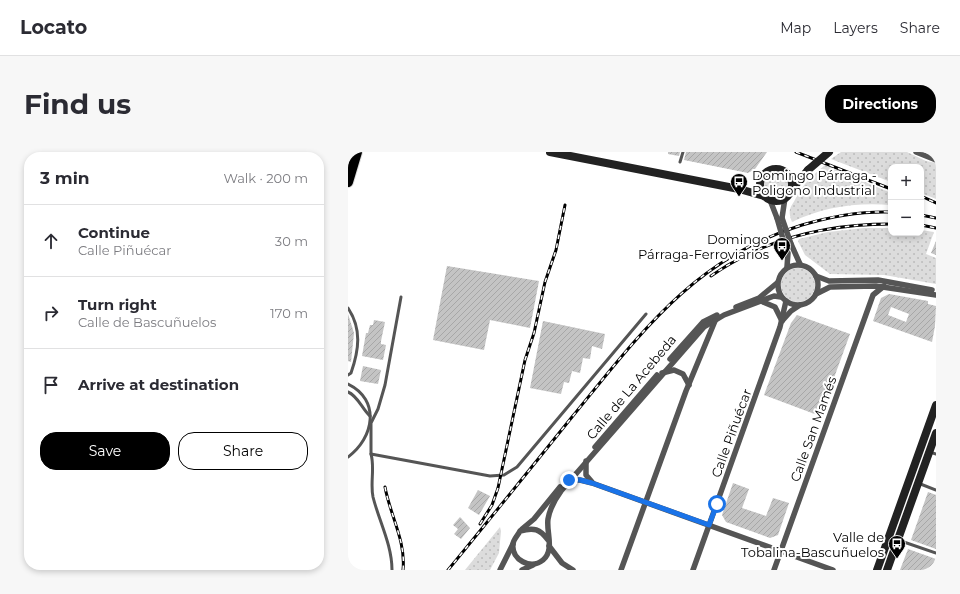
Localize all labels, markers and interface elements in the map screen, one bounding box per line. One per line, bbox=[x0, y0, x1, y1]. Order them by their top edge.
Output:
text: Locato bbox=[20, 16, 87, 39]
text: Map bbox=[780, 19, 811, 37]
text: Layers bbox=[833, 19, 878, 37]
text: Share bbox=[900, 19, 940, 37]
button: Directions bbox=[825, 85, 936, 123]
text: Find us bbox=[24, 87, 131, 121]
map controls bbox=[888, 164, 924, 236]
button: + bbox=[888, 164, 924, 200]
place label: Domingo Párraga - Poligono Industrial bbox=[752, 167, 877, 198]
text: 3 min bbox=[40, 168, 90, 188]
text: Walk · 200 m bbox=[223, 170, 308, 186]
bus stop icon: Domingo Párraga - Poligono Industrial bbox=[729, 172, 749, 197]
button: − bbox=[888, 200, 924, 236]
text: Continue bbox=[78, 223, 150, 242]
icon: ahead bbox=[40, 230, 62, 252]
place label: Domingo Párraga-Ferroviarios bbox=[638, 231, 769, 262]
text: 30 m bbox=[275, 233, 308, 249]
bus stop icon: Domingo Párraga-Ferroviarios bbox=[772, 236, 792, 261]
text: Calle Piñuécar bbox=[78, 242, 171, 258]
text: Turn right bbox=[78, 295, 157, 314]
icon: right bbox=[40, 302, 62, 324]
text: 170 m bbox=[270, 305, 308, 321]
text: Calle de Bascuñuelos bbox=[78, 314, 216, 330]
street label: Calle de La Acebeda bbox=[583, 332, 679, 442]
icon: arrive bbox=[40, 374, 62, 396]
street label: Calle San Mamés bbox=[787, 374, 839, 484]
text: Arrive at destination bbox=[78, 375, 239, 394]
street label: Calle Piñuécar bbox=[708, 386, 754, 480]
button: Save bbox=[40, 432, 170, 470]
button: Share bbox=[178, 432, 308, 470]
route end bbox=[560, 471, 578, 489]
route start bbox=[708, 495, 726, 513]
place label: Valle de Tobalina-Bascuñuelos bbox=[741, 529, 884, 560]
bus stop icon: Valle de Tobalina-Bascuñuelos bbox=[887, 534, 907, 559]

